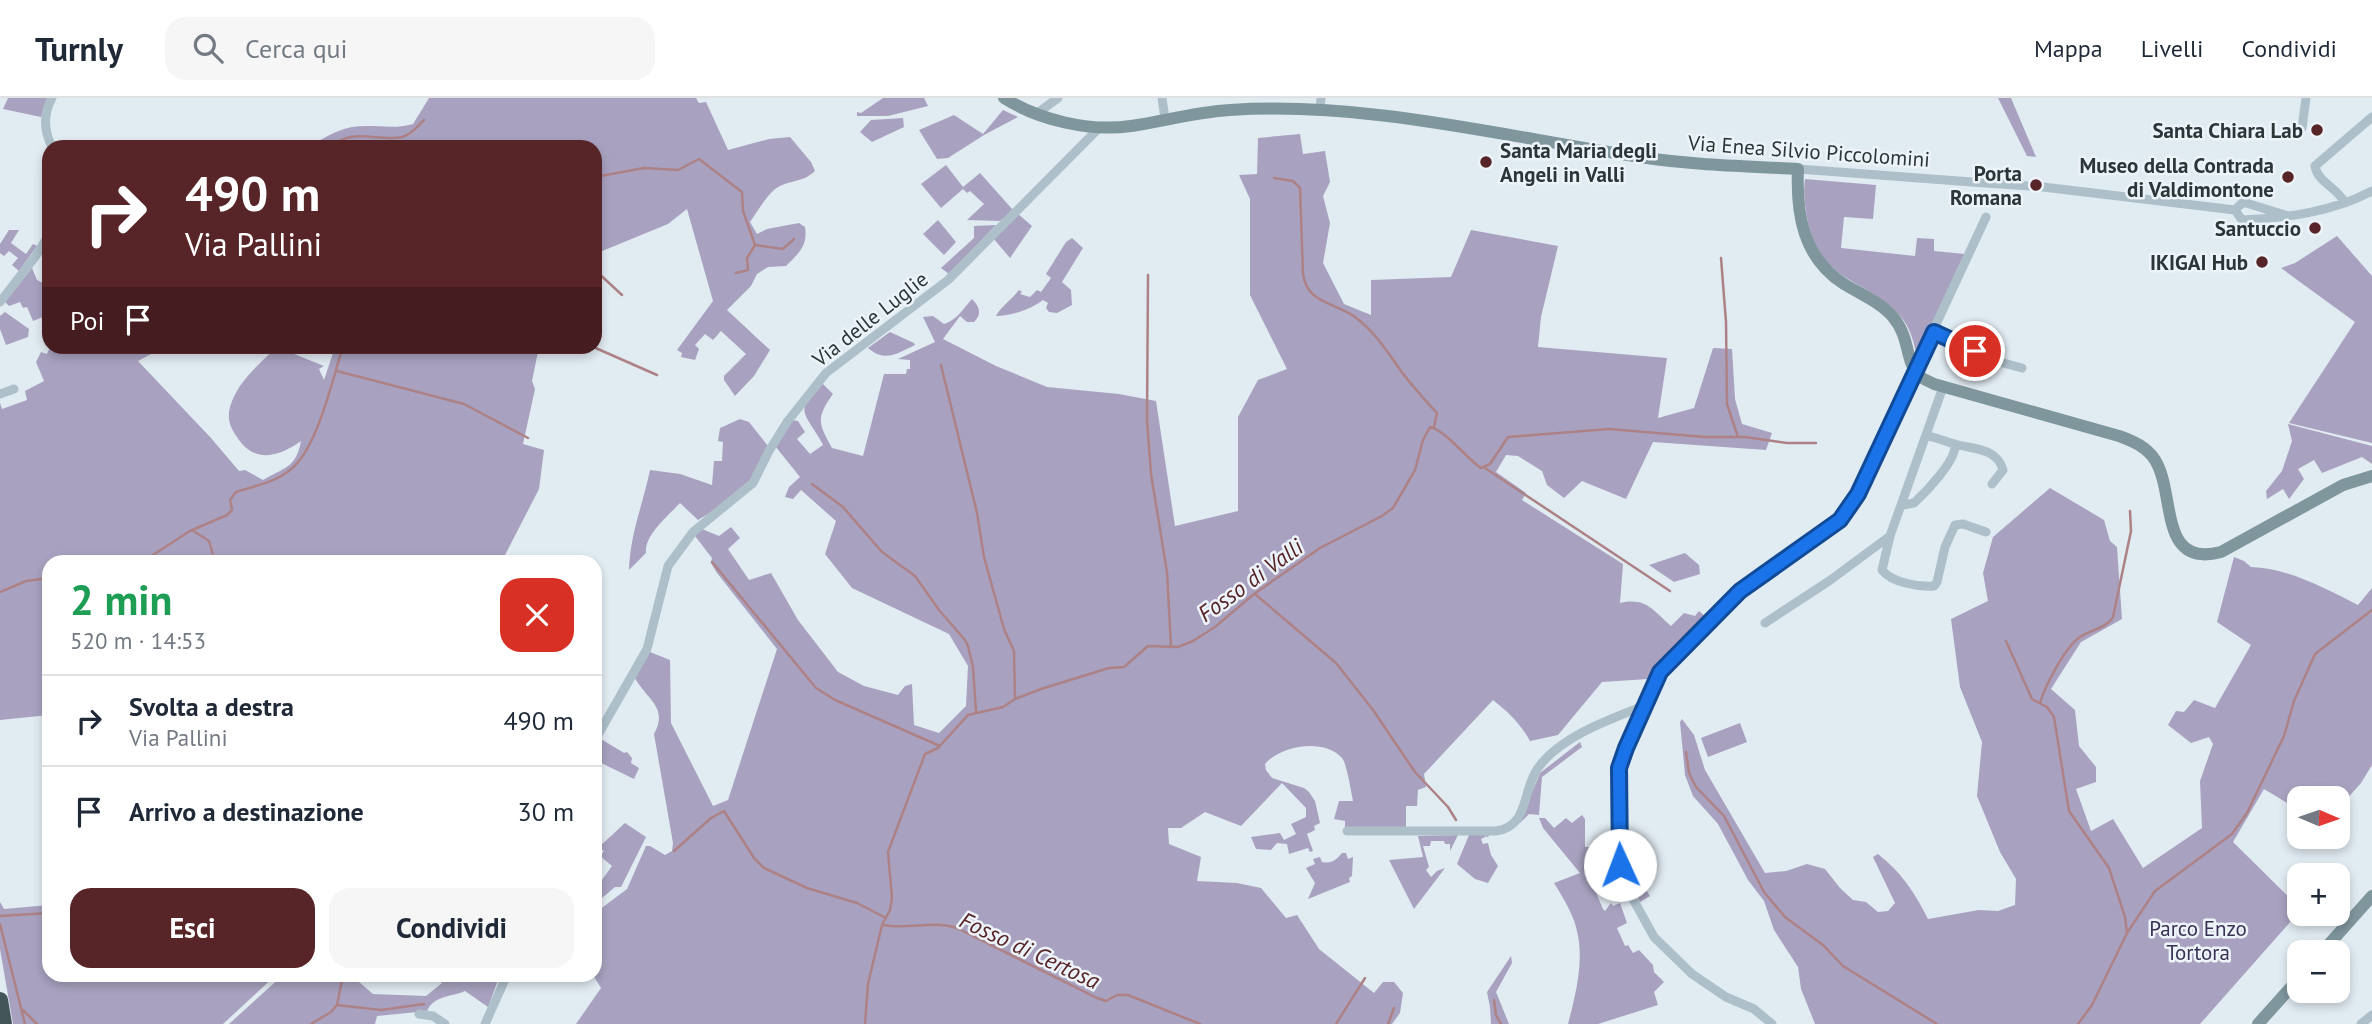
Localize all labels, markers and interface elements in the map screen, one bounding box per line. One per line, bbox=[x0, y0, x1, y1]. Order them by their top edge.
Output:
search box bbox=[165, 17, 655, 80]
text: Turnly bbox=[35, 27, 123, 70]
icon: search bbox=[189, 29, 227, 67]
text: Cerca qui bbox=[245, 32, 348, 65]
text: Mappa bbox=[2034, 33, 2103, 64]
text: Livelli bbox=[2141, 33, 2203, 64]
text: Condividi bbox=[2241, 33, 2337, 64]
place label: Santa Chiara Lab bbox=[2152, 117, 2303, 144]
marker: Santa Chiara Lab bbox=[2309, 122, 2325, 138]
street label: Via Enea Silvio Piccolomini bbox=[1686, 129, 1931, 173]
place label: Santa Maria degli Angeli in Valli bbox=[1500, 137, 1657, 188]
place label: Museo della Contrada di Valdimontone bbox=[2080, 152, 2274, 203]
marker: Santa Maria degli Angeli in Valli bbox=[1478, 154, 1494, 170]
place label: Porta Romana bbox=[1950, 160, 2022, 211]
text: 490 m bbox=[185, 161, 320, 225]
icon: right bbox=[70, 168, 161, 259]
marker: Museo della Contrada di Valdimontone bbox=[2280, 169, 2296, 185]
marker: Porta Romana bbox=[2028, 177, 2044, 193]
place label: Santuccio bbox=[2215, 215, 2301, 242]
marker: Santuccio bbox=[2307, 220, 2323, 236]
text: Via Pallini bbox=[185, 223, 322, 265]
place label: IKIGAI Hub bbox=[2150, 249, 2248, 276]
marker: IKIGAI Hub bbox=[2254, 254, 2270, 270]
street label: Via delle Luglie bbox=[806, 265, 933, 373]
icon: arrive bbox=[119, 301, 157, 339]
text: Poi bbox=[70, 304, 105, 337]
pin bbox=[1945, 321, 2005, 381]
icon: arrive bbox=[1956, 332, 1994, 370]
water label: Fosso di Valli bbox=[1192, 532, 1309, 628]
text: 2 min bbox=[70, 572, 172, 627]
button: close bbox=[500, 578, 574, 652]
text: 520 m · 14:53 bbox=[70, 626, 206, 655]
text: Svolta a destra bbox=[129, 690, 294, 723]
icon: right bbox=[70, 702, 108, 740]
text: 490 m bbox=[503, 704, 574, 737]
text: Via Pallini bbox=[129, 723, 228, 752]
north arrow bbox=[2287, 786, 2350, 849]
map controls bbox=[2287, 786, 2350, 1003]
icon: arrive bbox=[70, 793, 108, 831]
text: Arrivo a destinazione bbox=[129, 795, 364, 828]
text: 30 m bbox=[518, 795, 574, 828]
position arrow bbox=[1583, 828, 1657, 902]
button: + bbox=[2287, 863, 2350, 926]
button: Esci bbox=[70, 888, 315, 968]
button: Condividi bbox=[329, 888, 574, 968]
water label: Fosso di Certosa bbox=[955, 905, 1105, 995]
park label: Parco Enzo Tortora bbox=[2149, 915, 2247, 966]
button: − bbox=[2287, 940, 2350, 1003]

